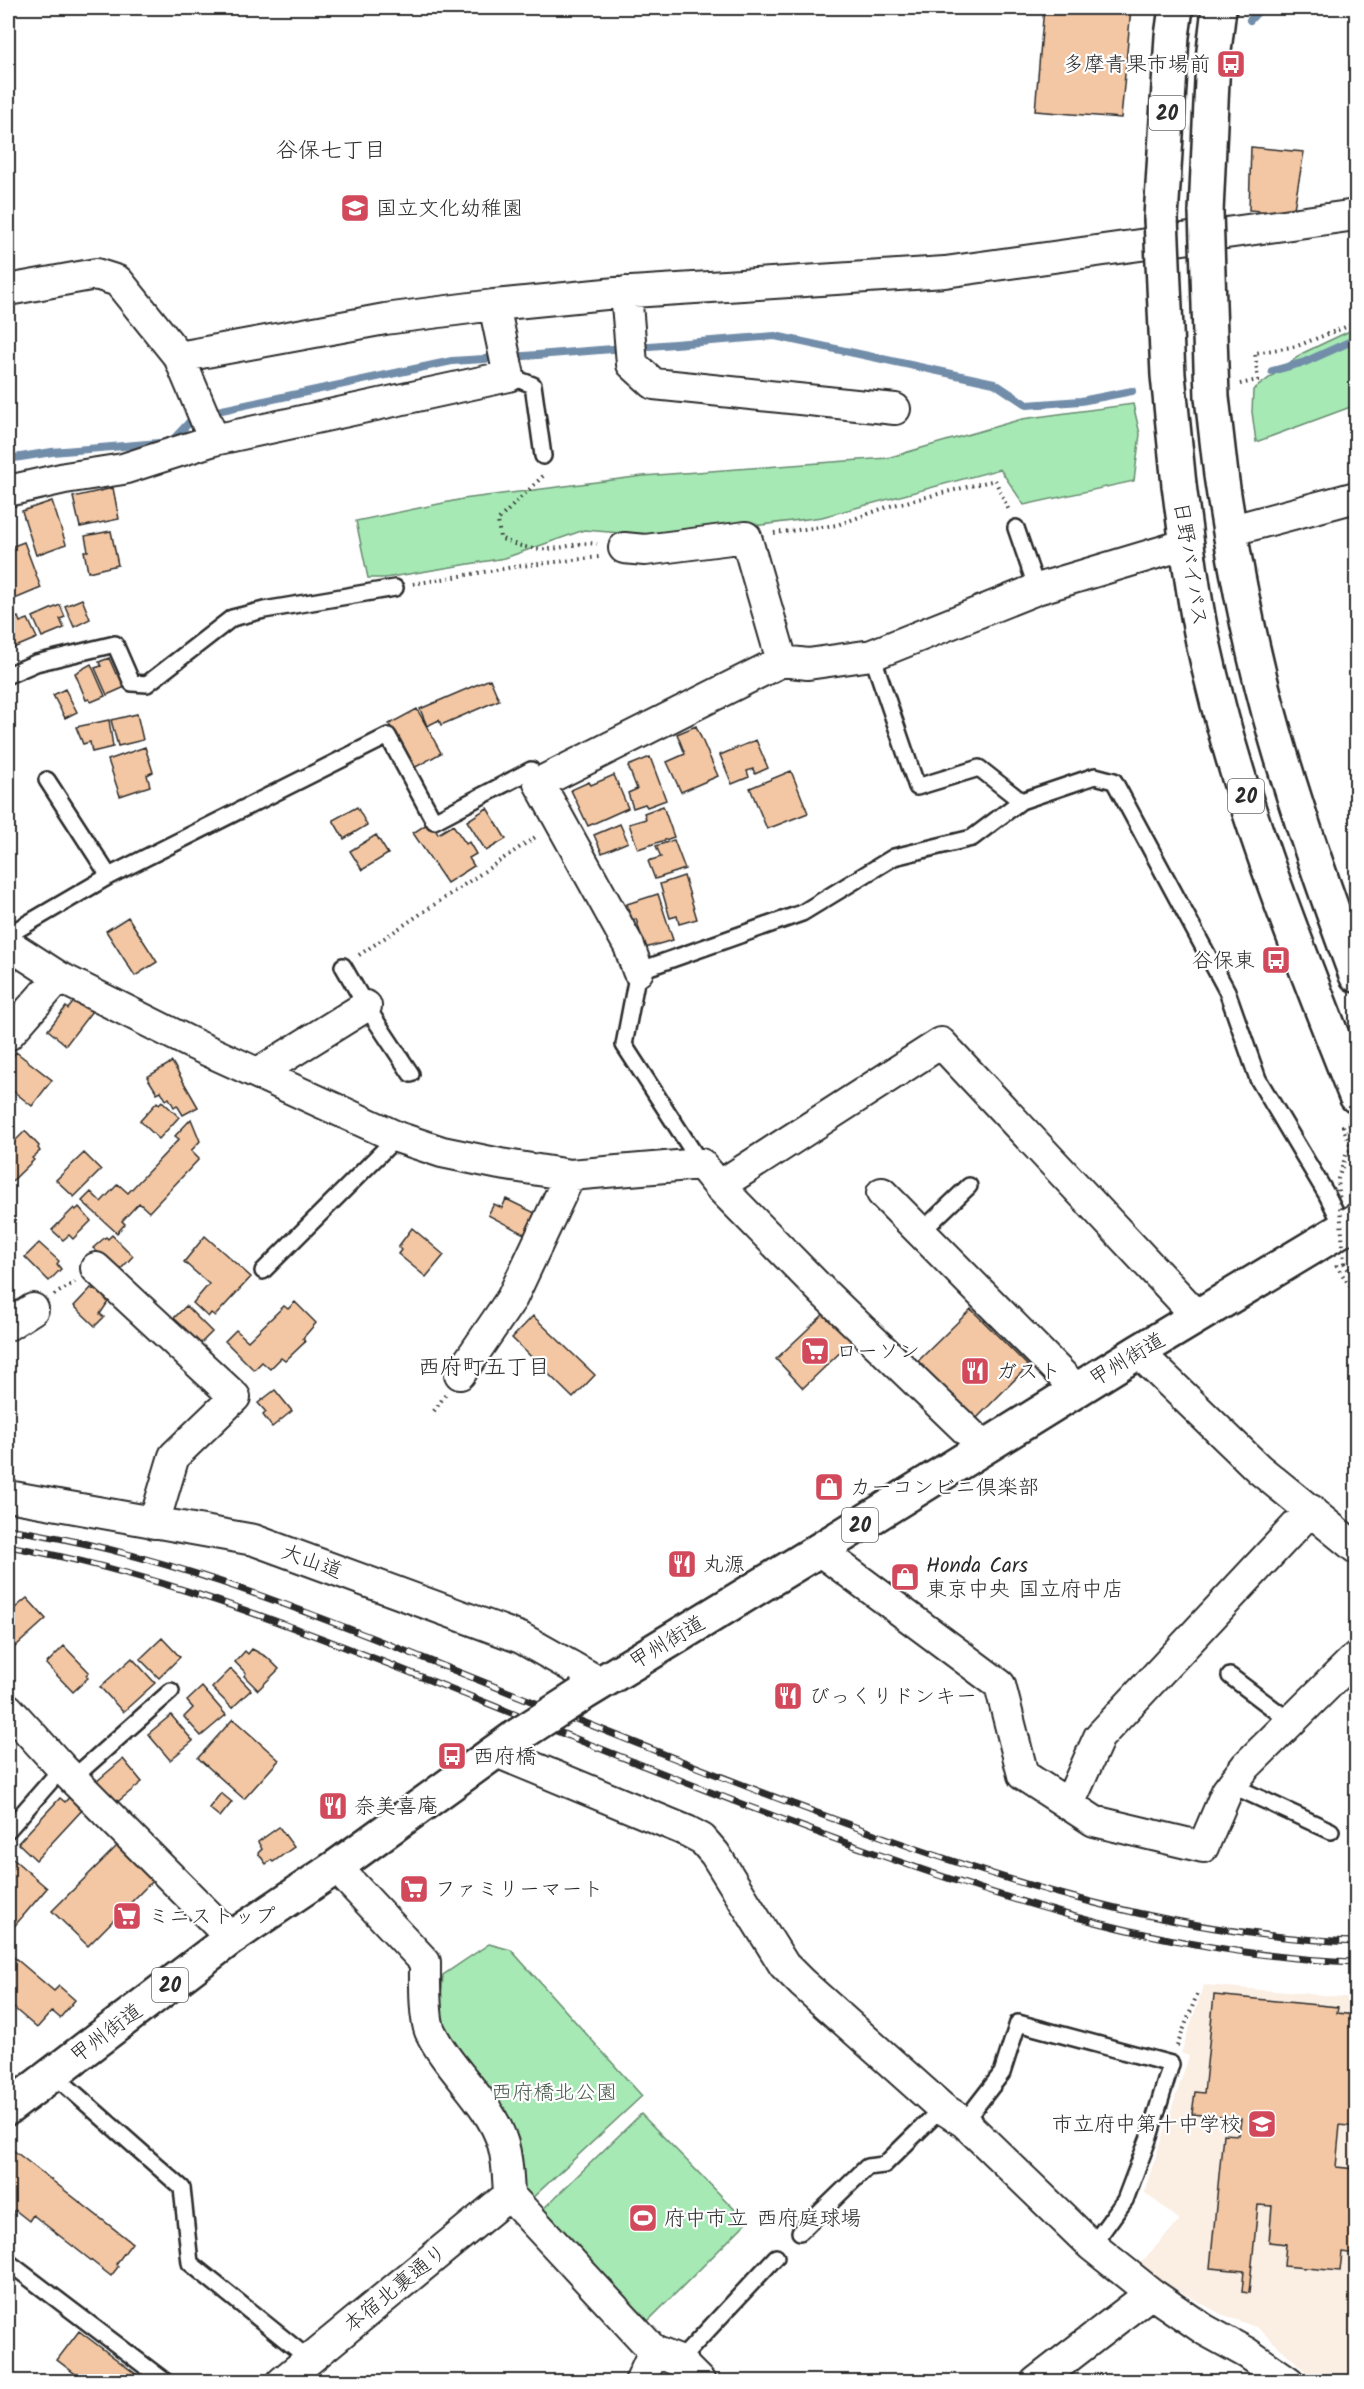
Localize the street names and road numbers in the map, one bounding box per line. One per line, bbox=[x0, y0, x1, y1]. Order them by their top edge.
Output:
road number: 20 bbox=[1149, 96, 1185, 130]
street label: 日野バイパス bbox=[1163, 500, 1216, 629]
road number: 20 bbox=[1228, 779, 1264, 813]
street label: 甲州街道 bbox=[1083, 1325, 1172, 1396]
road number: 20 bbox=[842, 1508, 878, 1542]
street label: 大山道 bbox=[276, 1536, 347, 1589]
street label: 甲州街道 bbox=[623, 1608, 712, 1679]
road number: 20 bbox=[152, 1968, 188, 2002]
street label: 甲州街道 bbox=[63, 1996, 150, 2073]
street label: 本宿北裏通り bbox=[337, 2237, 455, 2342]

